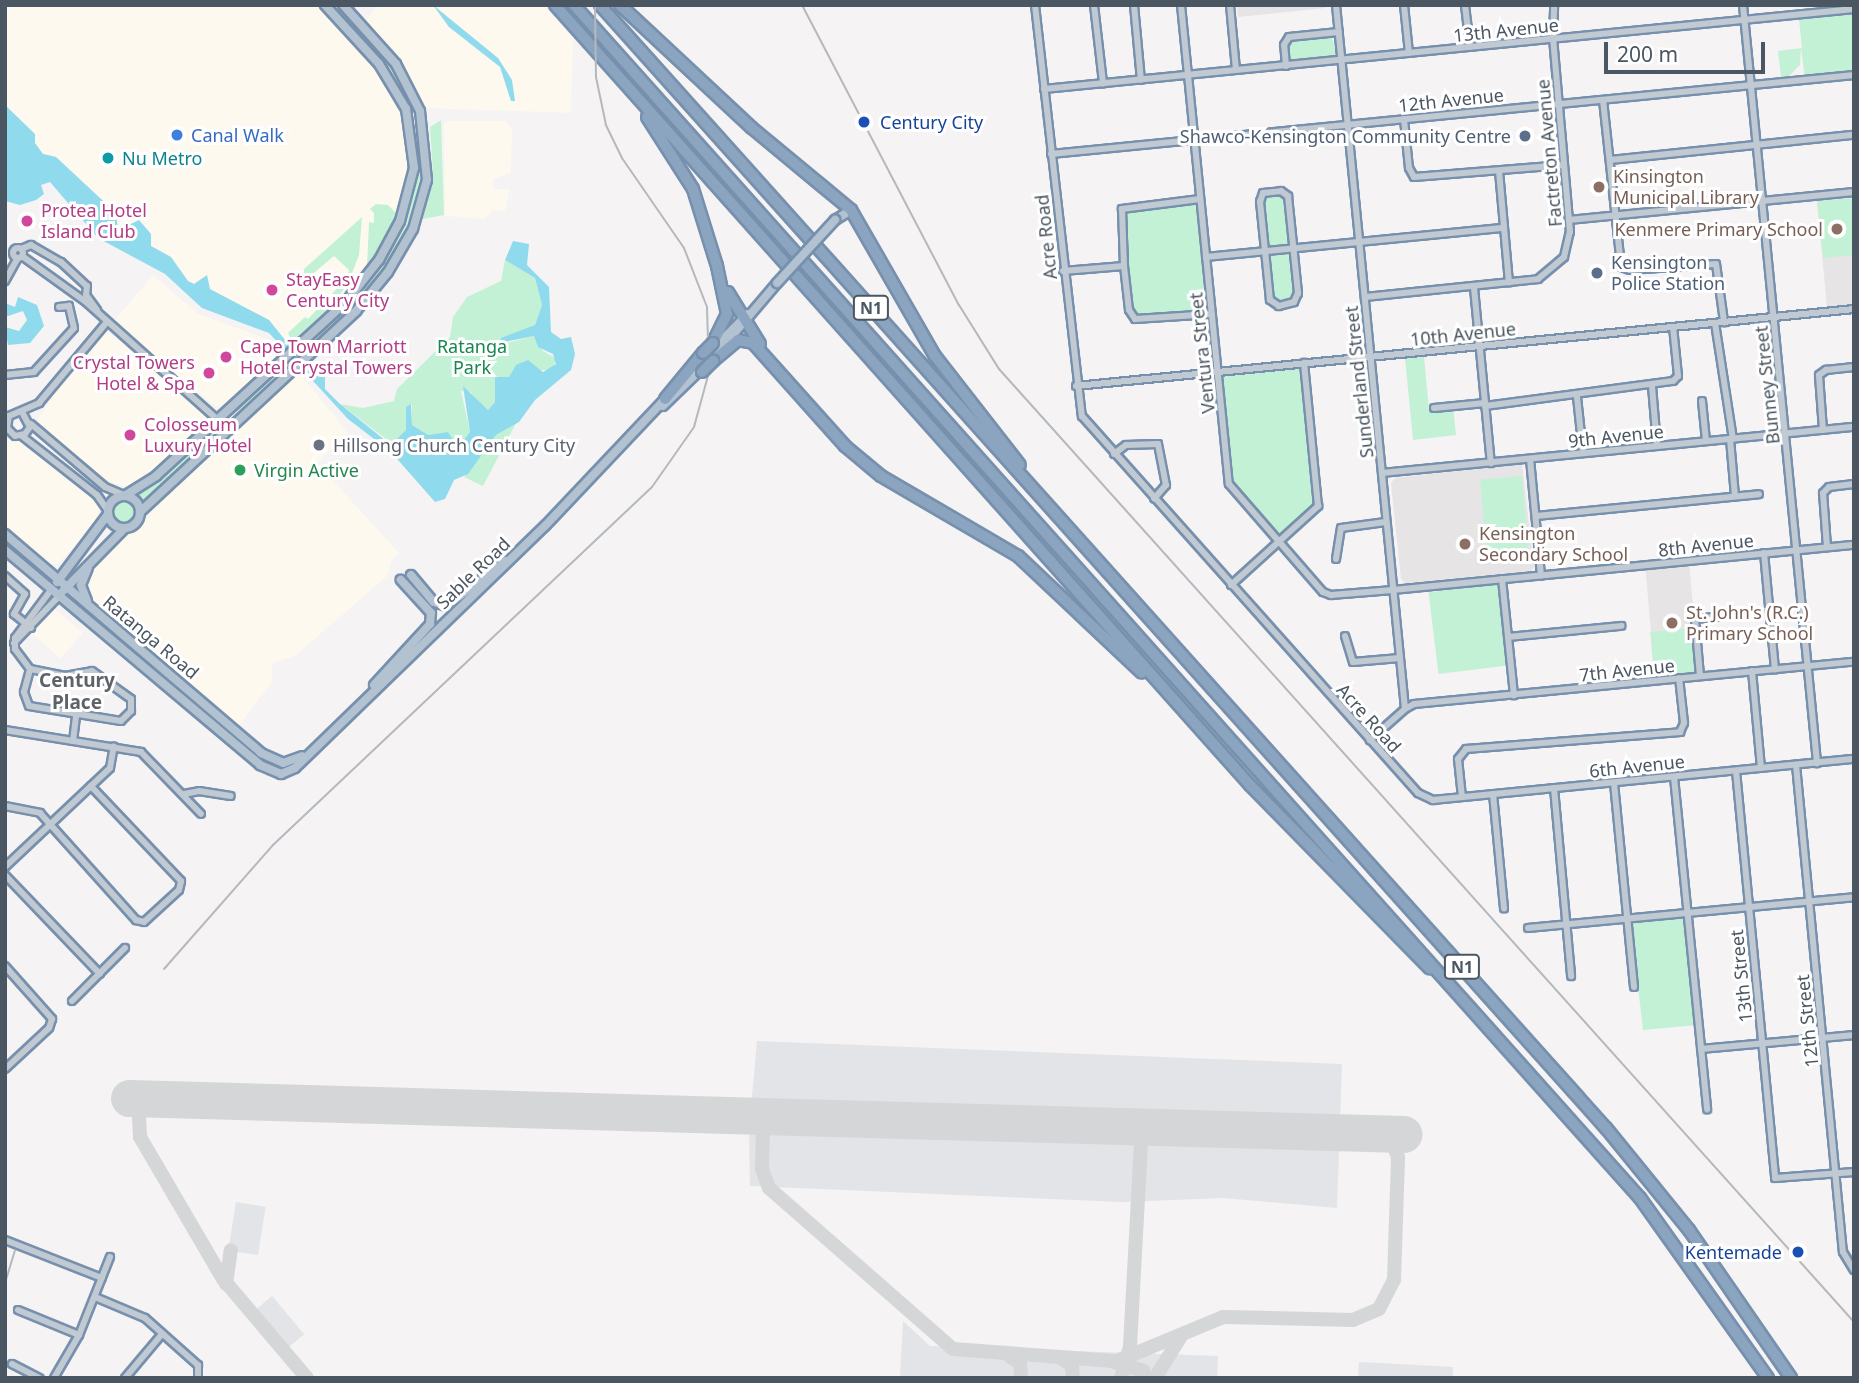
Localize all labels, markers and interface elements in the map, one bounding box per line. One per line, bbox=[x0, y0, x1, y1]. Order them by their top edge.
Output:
street label: 13th Avenue bbox=[1452, 14, 1560, 46]
scale bar bbox=[1607, 28, 1768, 72]
text: 200 m bbox=[1617, 40, 1678, 68]
street label: Factreton Avenue bbox=[1532, 78, 1566, 228]
street label: 12th Avenue bbox=[1397, 84, 1505, 116]
place label: Century City bbox=[880, 111, 983, 133]
marker: Century City bbox=[854, 112, 874, 132]
place label: Canal Walk bbox=[191, 124, 284, 146]
place label: Shawco-Kensington Community Centre bbox=[1180, 125, 1511, 147]
marker: Canal Walk bbox=[169, 127, 185, 143]
marker: Shawco-Kensington Community Centre bbox=[1517, 128, 1533, 144]
place label: Nu Metro bbox=[122, 147, 202, 169]
marker: Nu Metro bbox=[100, 150, 116, 166]
place label: Kinsington Municipal Library bbox=[1613, 166, 1759, 208]
marker: Kinsington Municipal Library bbox=[1591, 179, 1607, 195]
street label: Acre Road bbox=[1031, 193, 1061, 281]
place label: Protea Hotel Island Club bbox=[41, 200, 147, 242]
marker: Protea Hotel Island Club bbox=[19, 213, 35, 229]
place label: Kenmere Primary School bbox=[1614, 218, 1823, 240]
marker: Kenmere Primary School bbox=[1829, 221, 1845, 237]
place label: Kensington Police Station bbox=[1611, 252, 1725, 294]
marker: Kensington Police Station bbox=[1589, 265, 1605, 281]
place label: StayEasy Century City bbox=[286, 269, 389, 312]
marker: StayEasy Century City bbox=[264, 282, 280, 298]
street label: Ventura Street bbox=[1185, 291, 1219, 415]
road number: N1 bbox=[852, 296, 890, 320]
street label: Sunderland Street bbox=[1340, 305, 1378, 459]
street label: 10th Avenue bbox=[1409, 318, 1517, 350]
street label: Bunney Street bbox=[1750, 325, 1784, 445]
place label: Cape Town Marriott Hotel Crystal Towers bbox=[240, 336, 412, 378]
park label: Ratanga Park bbox=[437, 336, 507, 378]
marker: Cape Town Marriott Hotel Crystal Towers bbox=[218, 349, 234, 365]
place label: Crystal Towers Hotel & Spa bbox=[73, 352, 195, 394]
marker: Crystal Towers Hotel & Spa bbox=[201, 365, 217, 381]
place label: Colosseum Luxury Hotel bbox=[144, 414, 252, 457]
street label: 9th Avenue bbox=[1567, 420, 1665, 452]
marker: Colosseum Luxury Hotel bbox=[122, 427, 138, 443]
place label: Hillsong Church Century City bbox=[333, 434, 575, 456]
marker: Hillsong Church Century City bbox=[311, 437, 327, 453]
place label: Virgin Active bbox=[254, 459, 359, 481]
marker: Virgin Active bbox=[232, 462, 248, 478]
place label: Kensington Secondary School bbox=[1479, 523, 1628, 566]
street label: 8th Avenue bbox=[1657, 529, 1755, 561]
street label: Sable Road bbox=[432, 533, 514, 613]
marker: Kensington Secondary School bbox=[1457, 536, 1473, 552]
street label: Ratanga Road bbox=[99, 591, 203, 683]
place label: St. John's (R.C.) Primary School bbox=[1686, 602, 1813, 644]
marker: St. John's (R.C.) Primary School bbox=[1664, 615, 1680, 631]
street label: 7th Avenue bbox=[1578, 654, 1676, 686]
district label: Century Place bbox=[39, 670, 115, 714]
street label: Acre Road bbox=[1332, 679, 1406, 757]
street label: 6th Avenue bbox=[1588, 750, 1686, 782]
street label: 13th Street bbox=[1725, 929, 1757, 1023]
road number: N1 bbox=[1443, 954, 1481, 979]
street label: 12th Street bbox=[1791, 974, 1823, 1068]
place label: Kentemade bbox=[1685, 1241, 1782, 1263]
marker: Kentemade bbox=[1788, 1242, 1808, 1262]

